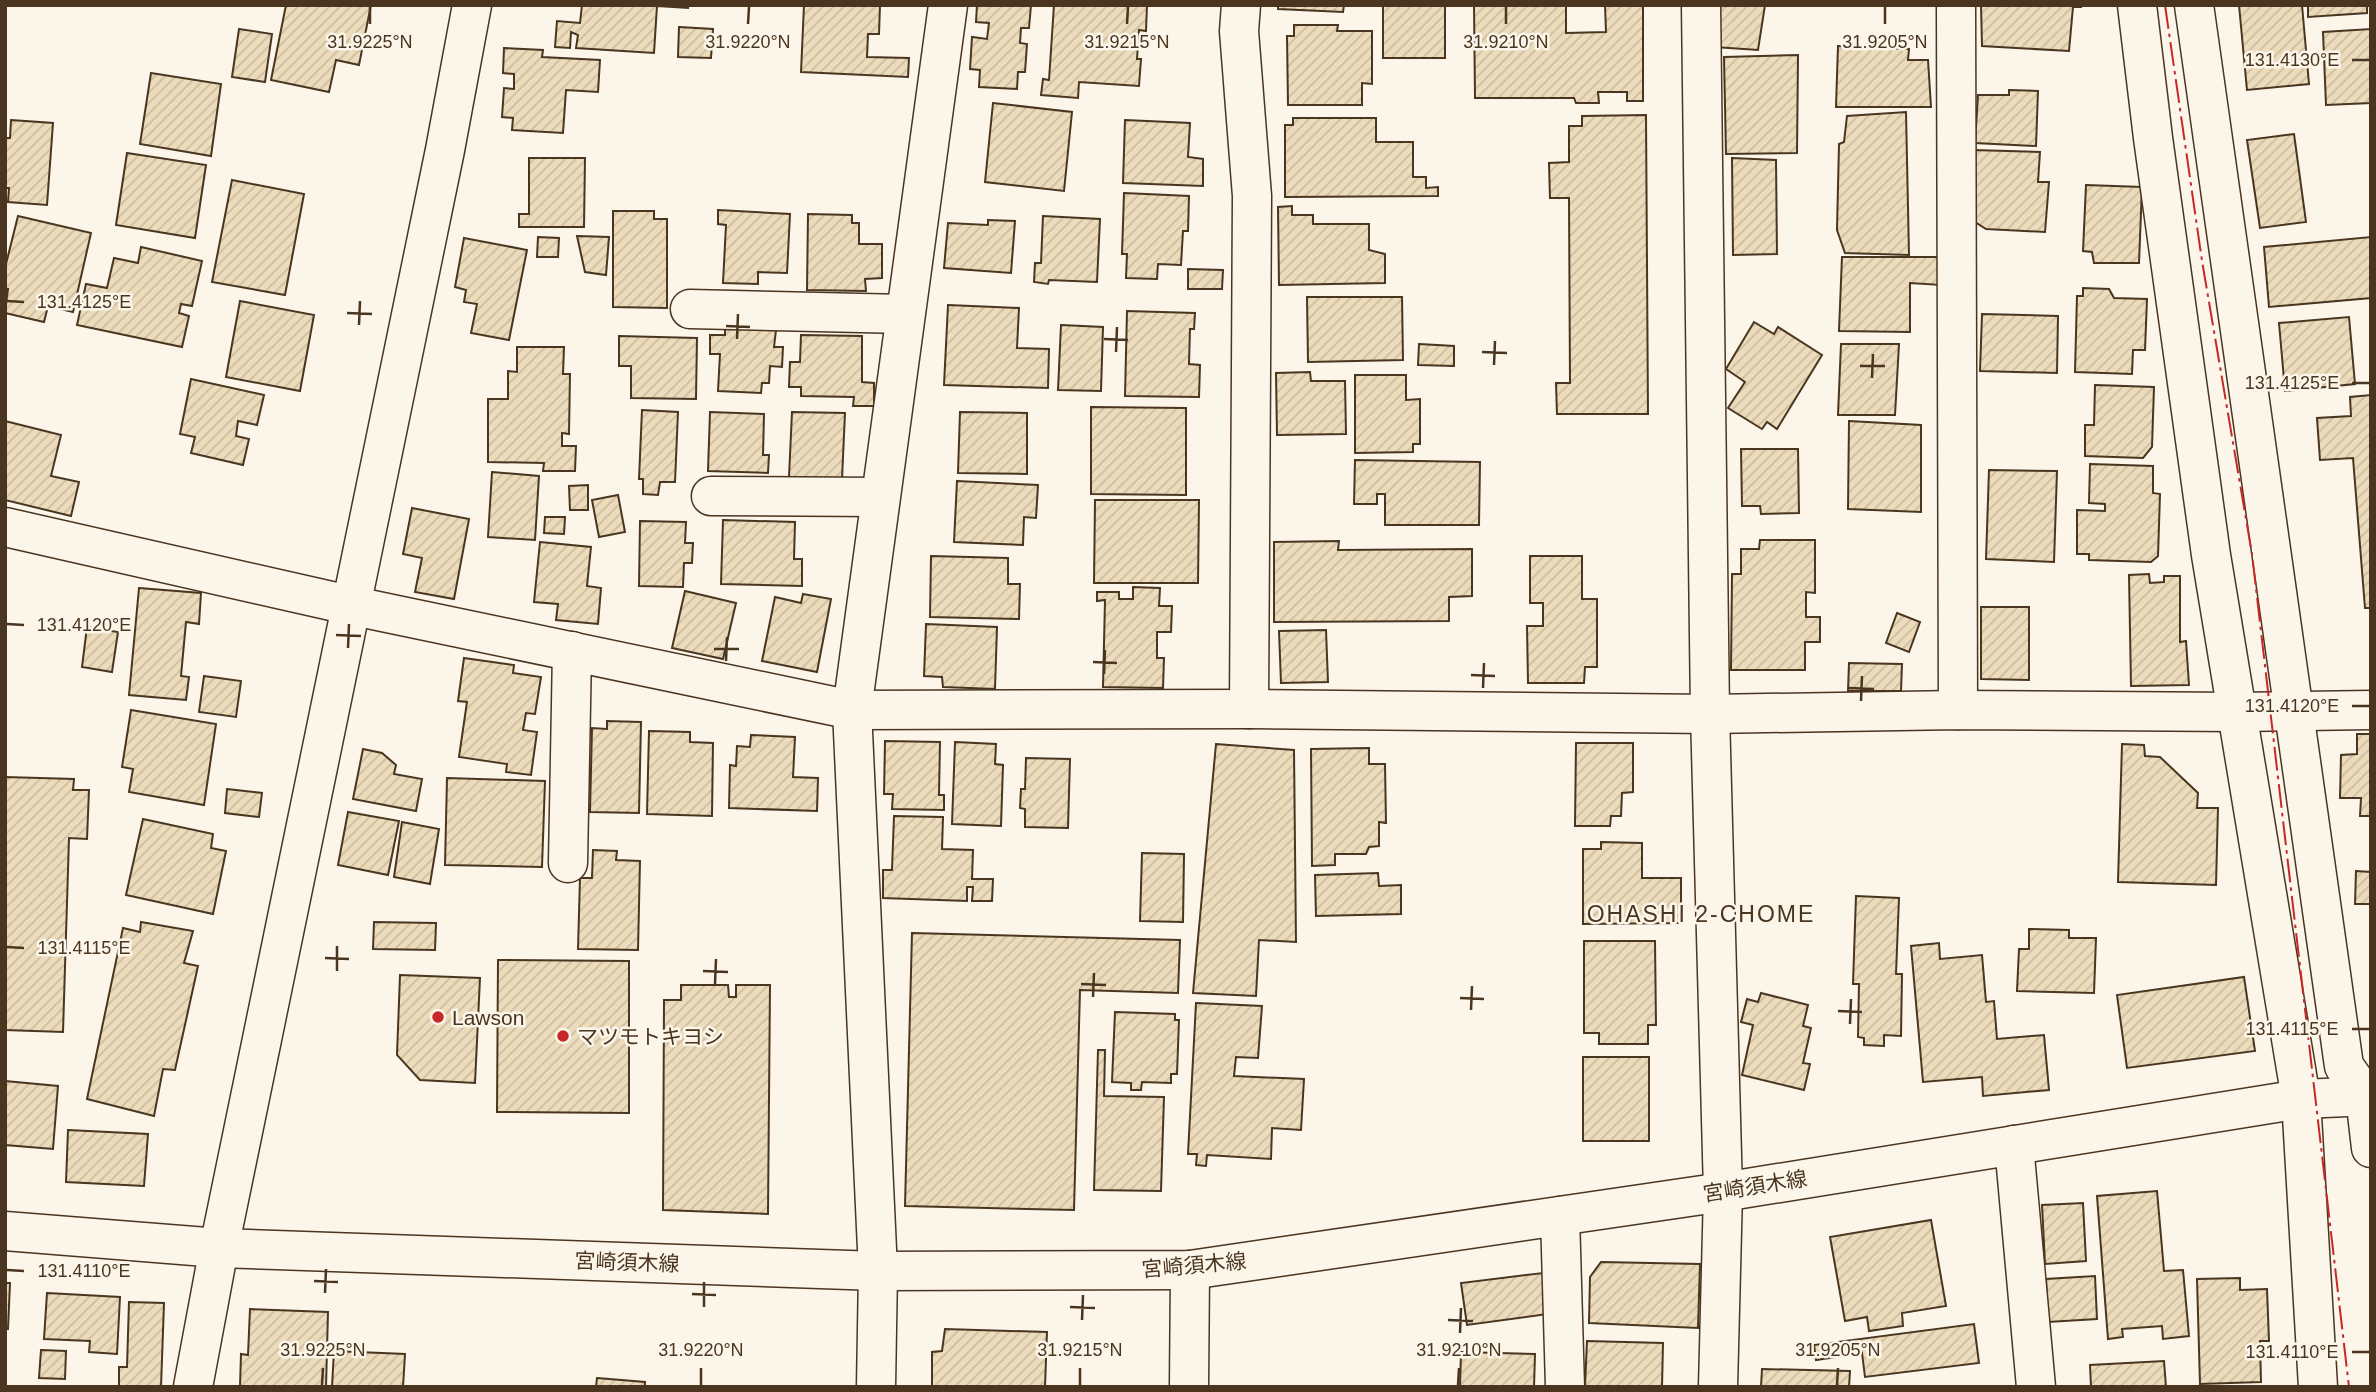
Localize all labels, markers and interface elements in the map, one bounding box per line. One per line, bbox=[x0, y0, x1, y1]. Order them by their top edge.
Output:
text: 31.9225°N bbox=[327, 32, 413, 52]
text: 31.9220°N bbox=[705, 32, 791, 52]
text: 31.9215°N bbox=[1084, 32, 1170, 52]
text: 31.9210°N bbox=[1463, 32, 1549, 52]
text: 31.9205°N bbox=[1842, 32, 1928, 52]
text: 131.4130°E bbox=[2245, 50, 2339, 70]
text: 131.4125°E bbox=[37, 292, 131, 312]
text: 131.4125°E bbox=[2245, 373, 2339, 393]
text: 131.4120°E bbox=[37, 615, 131, 635]
text: 131.4120°E bbox=[2245, 696, 2339, 716]
district label: OHASHI 2-CHOME bbox=[1587, 901, 1815, 927]
text: 131.4115°E bbox=[38, 938, 130, 958]
place label: Lawson bbox=[452, 1006, 524, 1029]
marker: Lawson bbox=[430, 1009, 446, 1025]
text: 131.4115°E bbox=[2246, 1019, 2338, 1039]
place label: マツモトキヨシ bbox=[577, 1025, 724, 1048]
marker: マツモトキヨシ bbox=[555, 1028, 571, 1044]
street label: 宮崎須木線 bbox=[1701, 1166, 1809, 1206]
street label: 宮崎須木線 bbox=[574, 1249, 680, 1275]
street label: 宮崎須木線 bbox=[1141, 1249, 1247, 1281]
text: 131.4110°E bbox=[38, 1261, 130, 1281]
text: 31.9225°N bbox=[280, 1340, 366, 1360]
text: 31.9220°N bbox=[658, 1340, 744, 1360]
text: 31.9215°N bbox=[1037, 1340, 1123, 1360]
text: 31.9210°N bbox=[1416, 1340, 1502, 1360]
text: 31.9205°N bbox=[1795, 1340, 1881, 1360]
text: 131.4110°E bbox=[2246, 1342, 2338, 1362]

